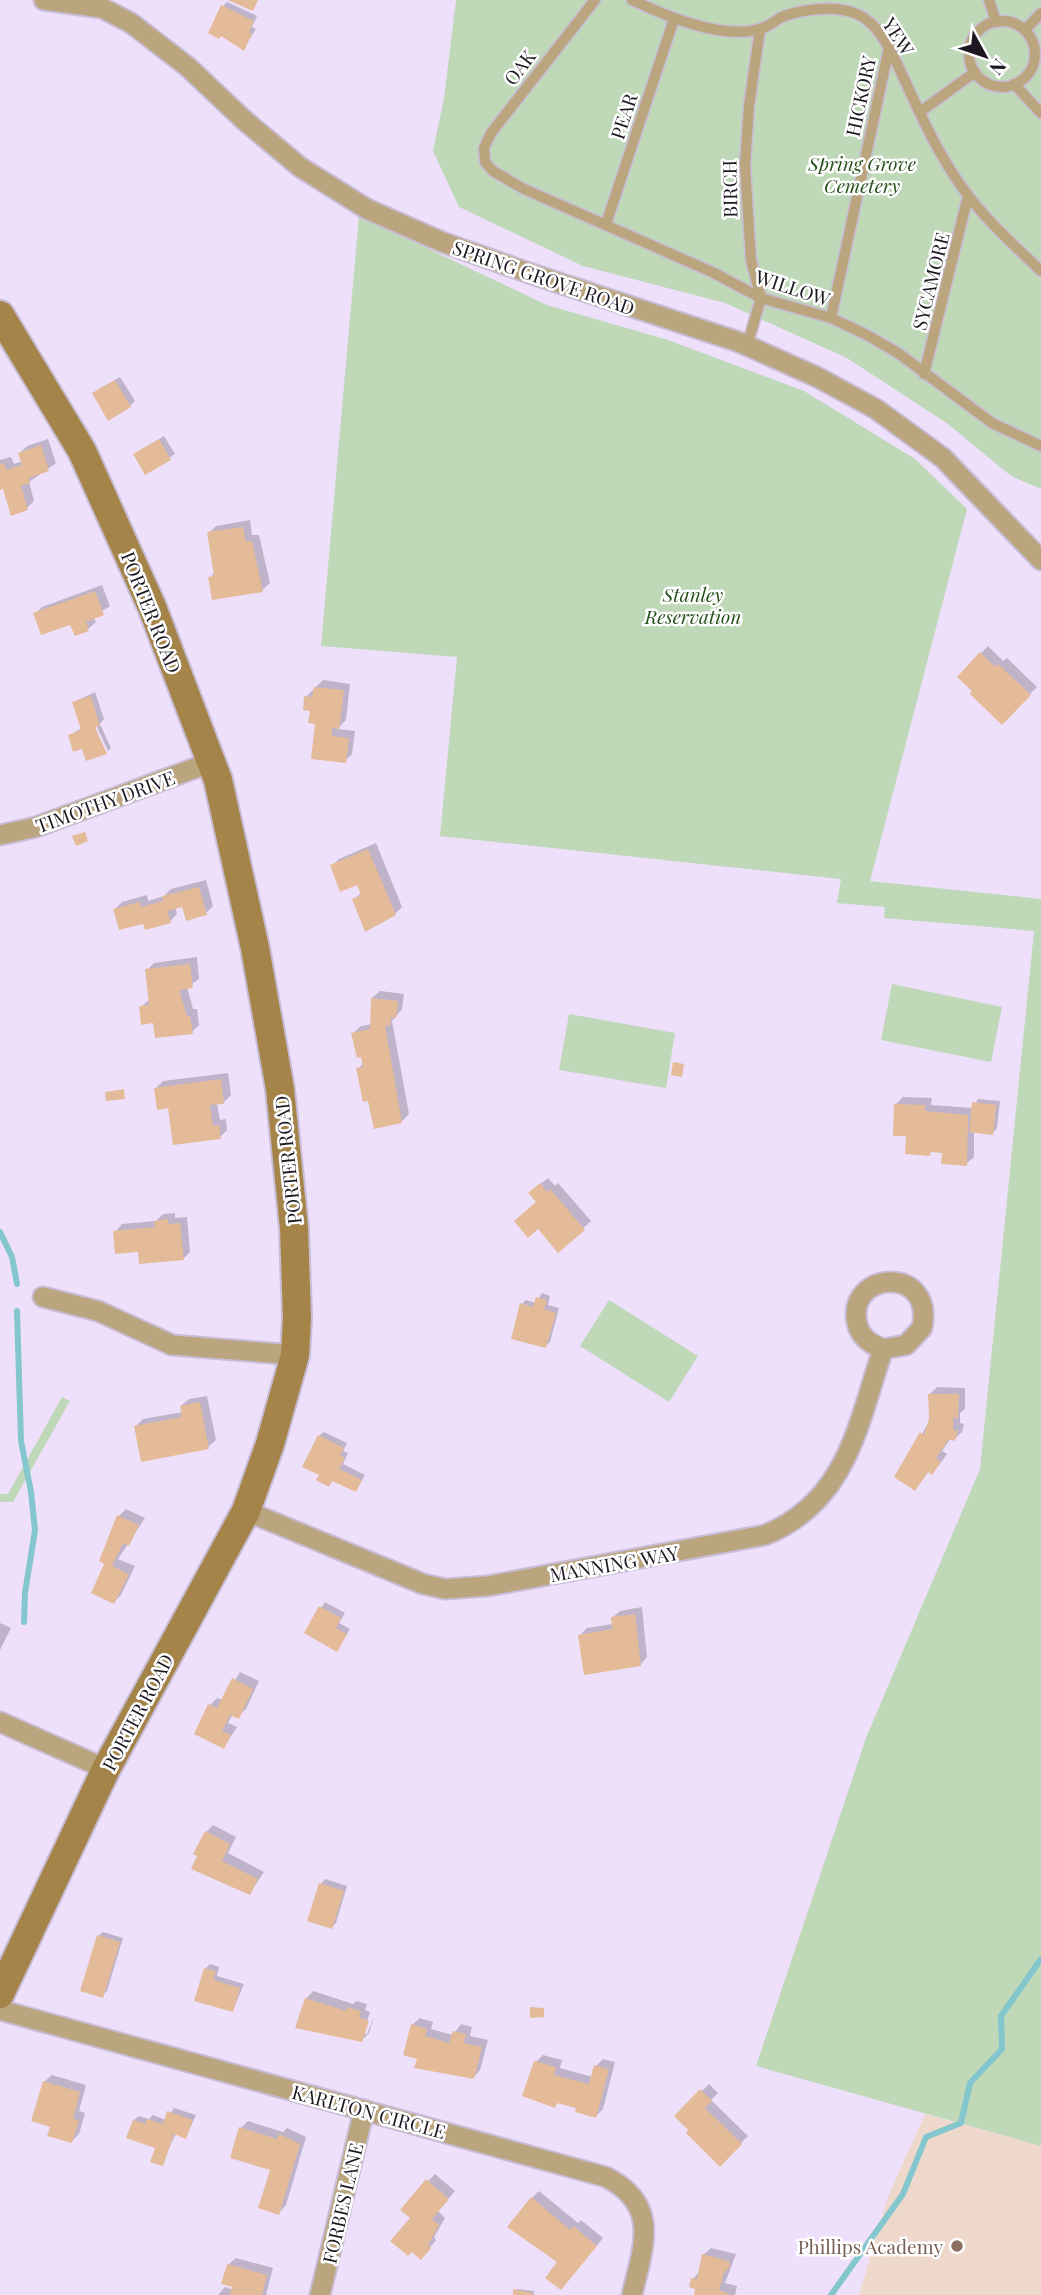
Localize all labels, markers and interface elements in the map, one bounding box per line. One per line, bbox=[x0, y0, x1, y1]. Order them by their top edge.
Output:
street label: YEW bbox=[877, 11, 921, 61]
north arrow bbox=[950, 21, 1020, 91]
street label: OAK bbox=[497, 44, 541, 90]
street label: HICKORY bbox=[839, 53, 881, 139]
text: N bbox=[984, 54, 1013, 81]
street label: PEAR bbox=[603, 89, 643, 142]
park label: Spring Grove Cemetery bbox=[807, 150, 916, 198]
street label: BIRCH bbox=[715, 160, 743, 218]
street label: SYCAMORE bbox=[905, 229, 955, 333]
street label: SPRING GROVE ROAD bbox=[450, 234, 638, 320]
street label: WILLOW bbox=[751, 262, 834, 312]
street label: PORTER ROAD bbox=[116, 547, 188, 677]
park label: Stanley Reservation bbox=[644, 581, 741, 629]
street label: TIMOTHY DRIVE bbox=[32, 764, 178, 838]
street label: PORTER ROAD bbox=[267, 1095, 307, 1225]
street label: MANNING WAY bbox=[547, 1539, 681, 1587]
street label: PORTER ROAD bbox=[95, 1649, 179, 1775]
street label: KARLTON CIRCLE bbox=[289, 2078, 449, 2144]
street label: FORBES LANE bbox=[316, 2140, 368, 2266]
place label: Phillips Academy bbox=[798, 2233, 943, 2259]
marker: Phillips Academy bbox=[949, 2238, 965, 2254]

